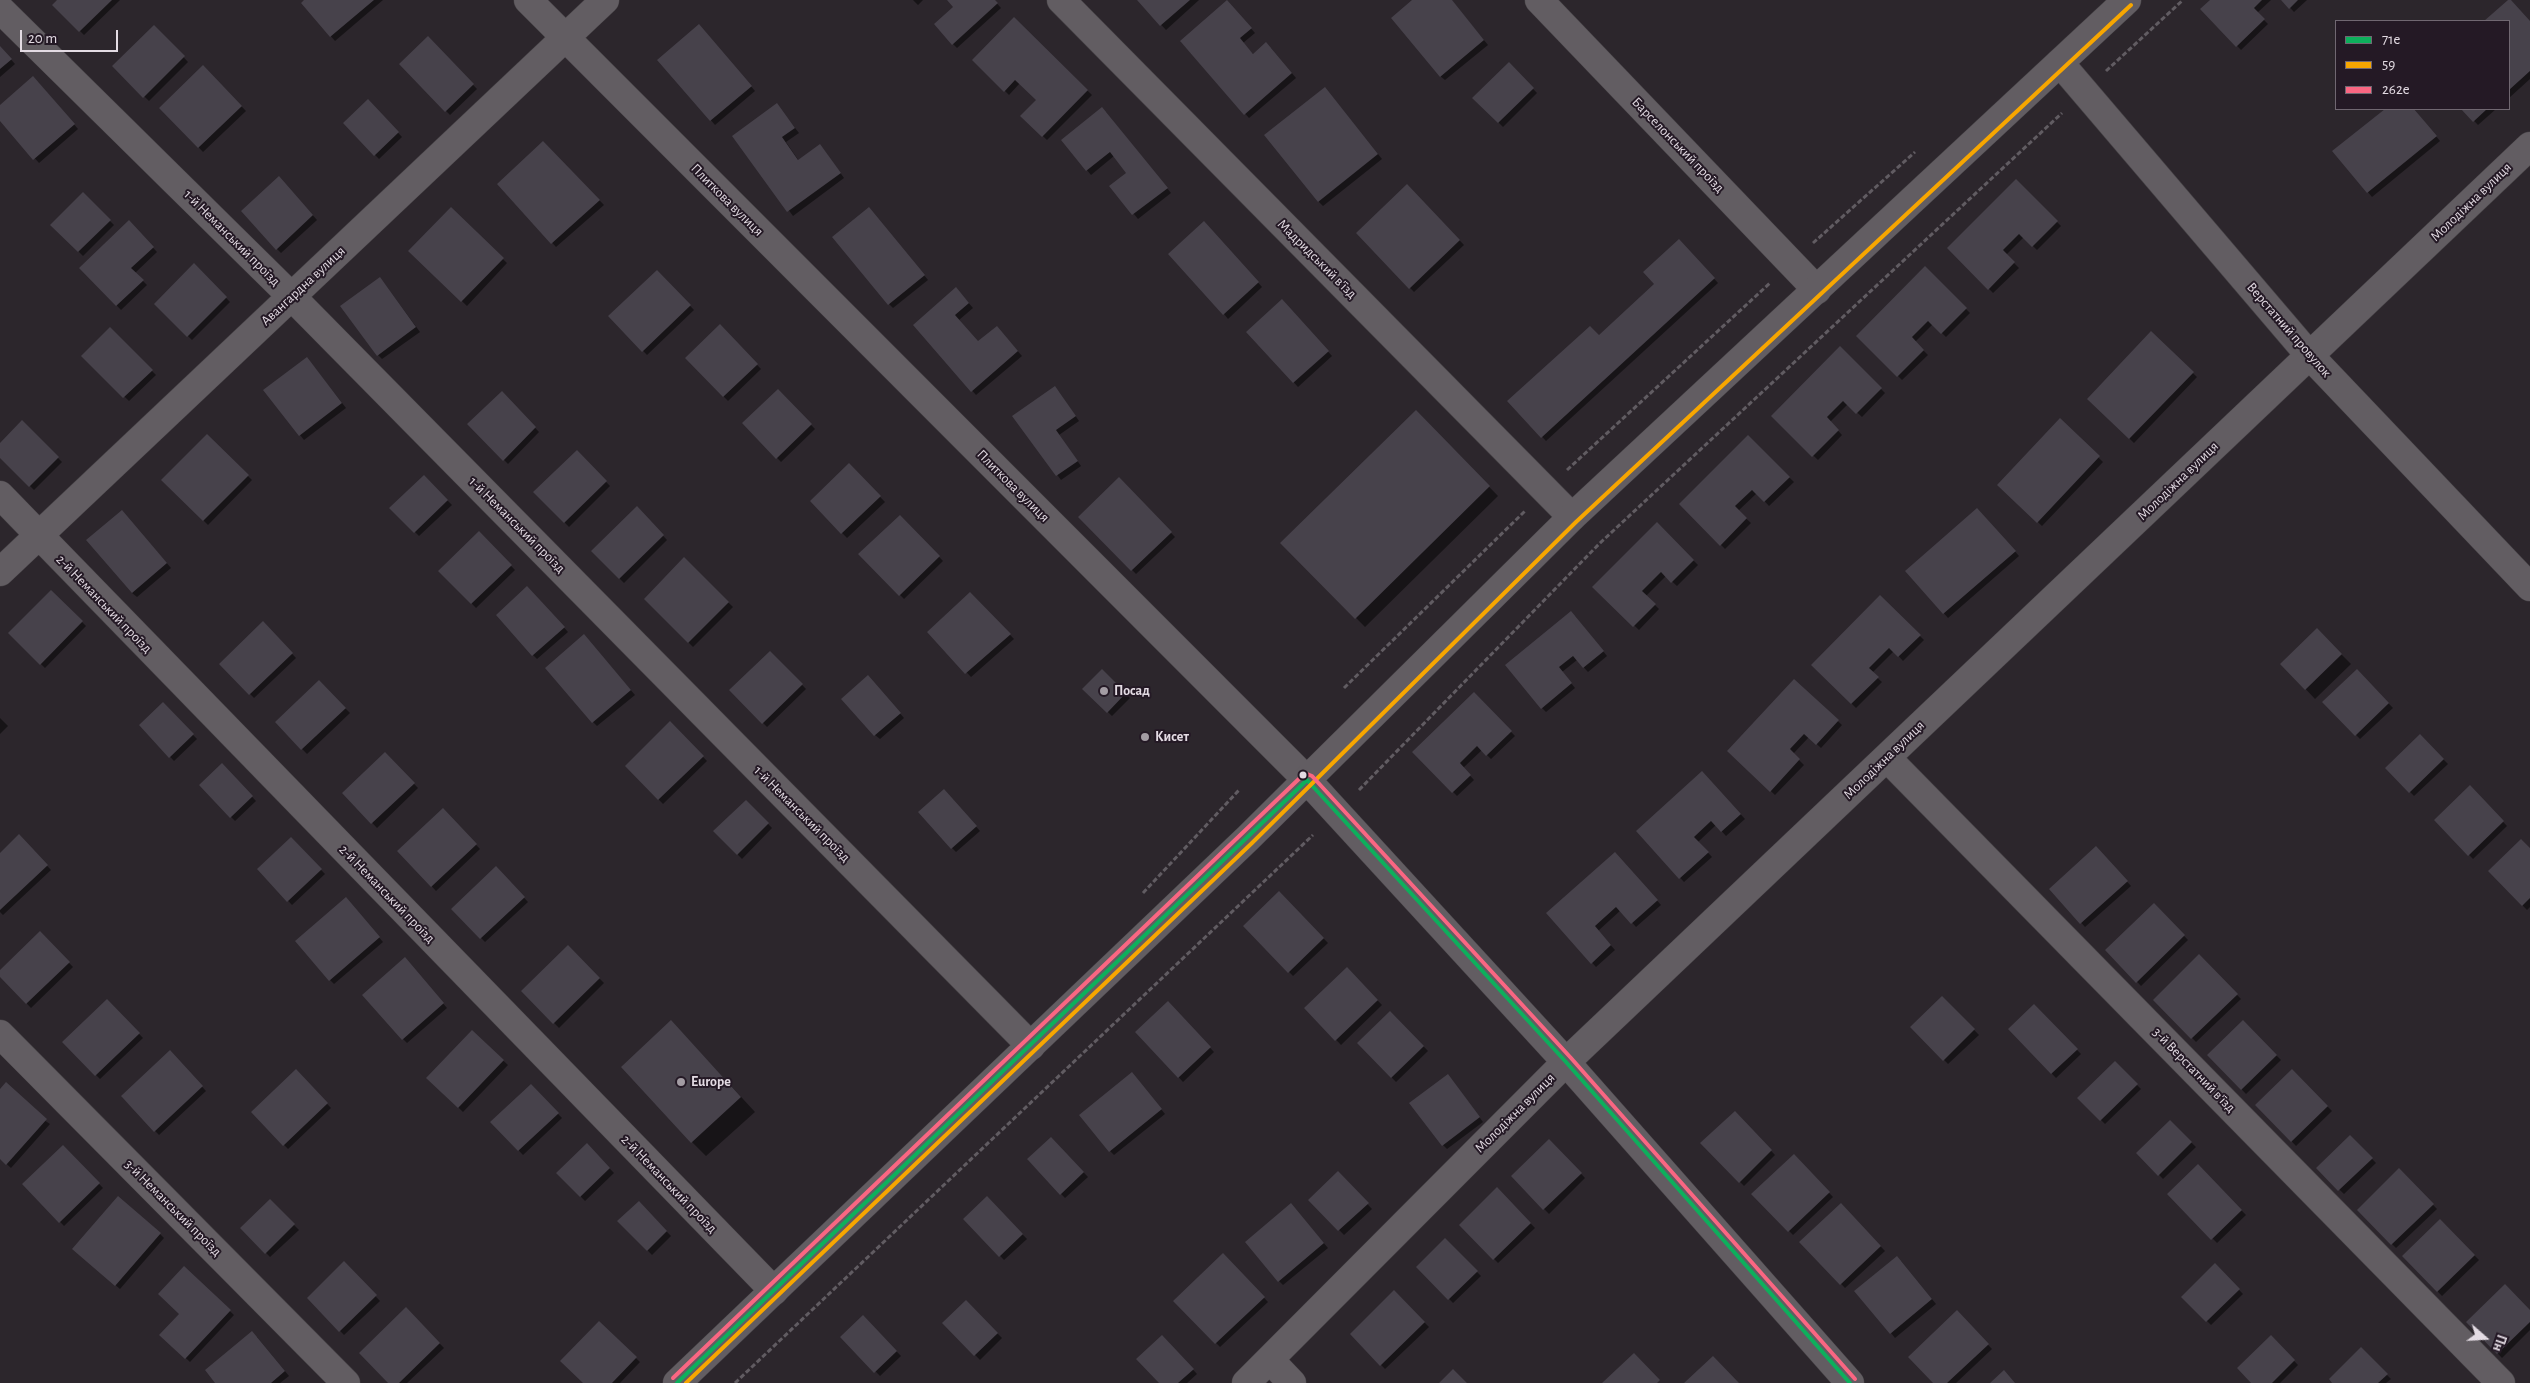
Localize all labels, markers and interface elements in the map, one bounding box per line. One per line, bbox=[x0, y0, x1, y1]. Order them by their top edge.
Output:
scale bar bbox=[22, 20, 120, 52]
legend bbox=[2335, 20, 2510, 110]
text: 20 m bbox=[28, 31, 57, 46]
text: 71е bbox=[2382, 32, 2400, 47]
text: 59 bbox=[2382, 57, 2395, 72]
text: 262е bbox=[2382, 82, 2410, 97]
street label: Барселонський проїзд bbox=[1628, 94, 1728, 196]
street label: Молодіжна вулиця bbox=[2427, 159, 2515, 245]
street label: Плиткова вулиця bbox=[687, 160, 767, 240]
street label: 1-й Неманський проїзд bbox=[180, 186, 284, 290]
street label: Мадридський в'їзд bbox=[1274, 216, 1360, 302]
street label: Авангардна вулиця bbox=[257, 243, 349, 329]
street label: Верстатний провулок bbox=[2243, 279, 2335, 381]
street label: Молодіжна вулиця bbox=[2134, 438, 2222, 524]
street label: Плиткова вулиця bbox=[973, 446, 1053, 526]
street label: 1-й Неманський проїзд bbox=[465, 473, 569, 577]
street label: 2-й Неманський проїзд bbox=[53, 551, 155, 657]
place label: Посад bbox=[1114, 683, 1150, 699]
marker: Посад bbox=[1098, 685, 1110, 697]
street label: Молодіжна вулиця bbox=[1840, 717, 1928, 803]
place label: Кисет bbox=[1155, 729, 1189, 745]
marker: Кисет bbox=[1139, 731, 1151, 743]
street label: 1-й Неманський проїзд bbox=[750, 762, 854, 866]
unlabelled marker bbox=[1298, 770, 1308, 780]
street label: 2-й Неманський проїзд bbox=[336, 841, 438, 947]
street label: 3-й Верстатний в’їзд bbox=[2149, 1024, 2239, 1116]
street label: Молодіжна вулиця bbox=[1471, 1069, 1559, 1157]
place label: Europe bbox=[691, 1074, 731, 1090]
marker: Europe bbox=[675, 1076, 687, 1088]
street label: 2-й Неманський проїзд bbox=[618, 1131, 720, 1237]
street label: 3-й Неманський проїзд bbox=[121, 1156, 225, 1260]
north arrow bbox=[2460, 1313, 2510, 1363]
text: Пн bbox=[2490, 1333, 2509, 1353]

